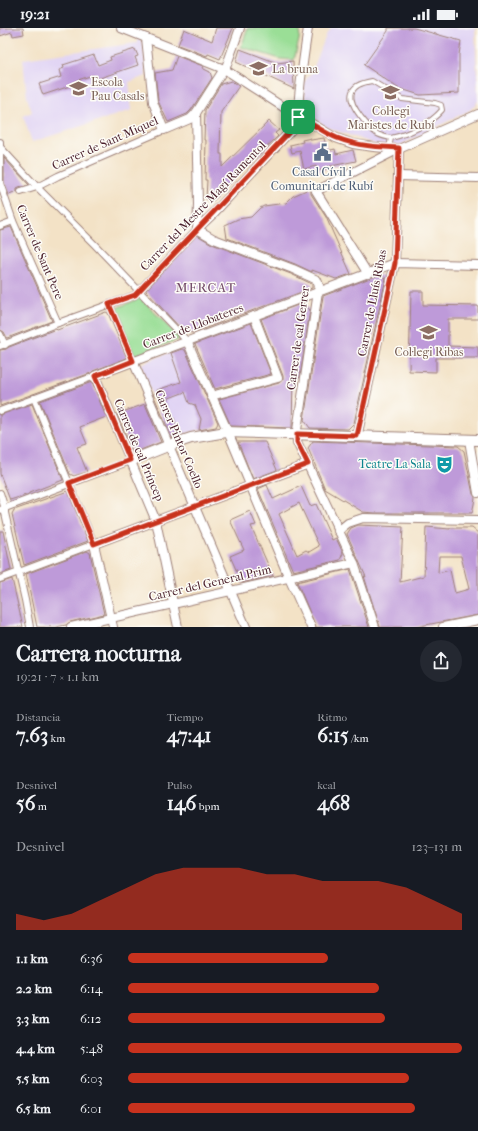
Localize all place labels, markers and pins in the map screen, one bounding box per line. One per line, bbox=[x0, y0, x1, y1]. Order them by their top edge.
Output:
school or university icon: La bruna bbox=[249, 59, 269, 79]
place label: La bruna bbox=[272, 62, 319, 76]
place label: Escola Pau Casals bbox=[91, 75, 145, 103]
school or university icon: Escola Pau Casals bbox=[68, 79, 88, 99]
school or university icon: Col·legi Maristes de Rubí bbox=[381, 82, 401, 102]
pin bbox=[281, 100, 315, 134]
place label: Col·legi Maristes de Rubí bbox=[348, 104, 435, 132]
public building icon: Casal Cívil i Comunitari de Rubí bbox=[312, 143, 332, 163]
place label: Casal Cívil i Comunitari de Rubí bbox=[271, 165, 374, 193]
school or university icon: Col·legi Ribas bbox=[419, 323, 439, 343]
place label: Col·legi Ribas bbox=[395, 345, 464, 359]
theatre icon: Teatre La Sala bbox=[434, 454, 454, 474]
place label: Teatre La Sala bbox=[359, 457, 431, 471]

